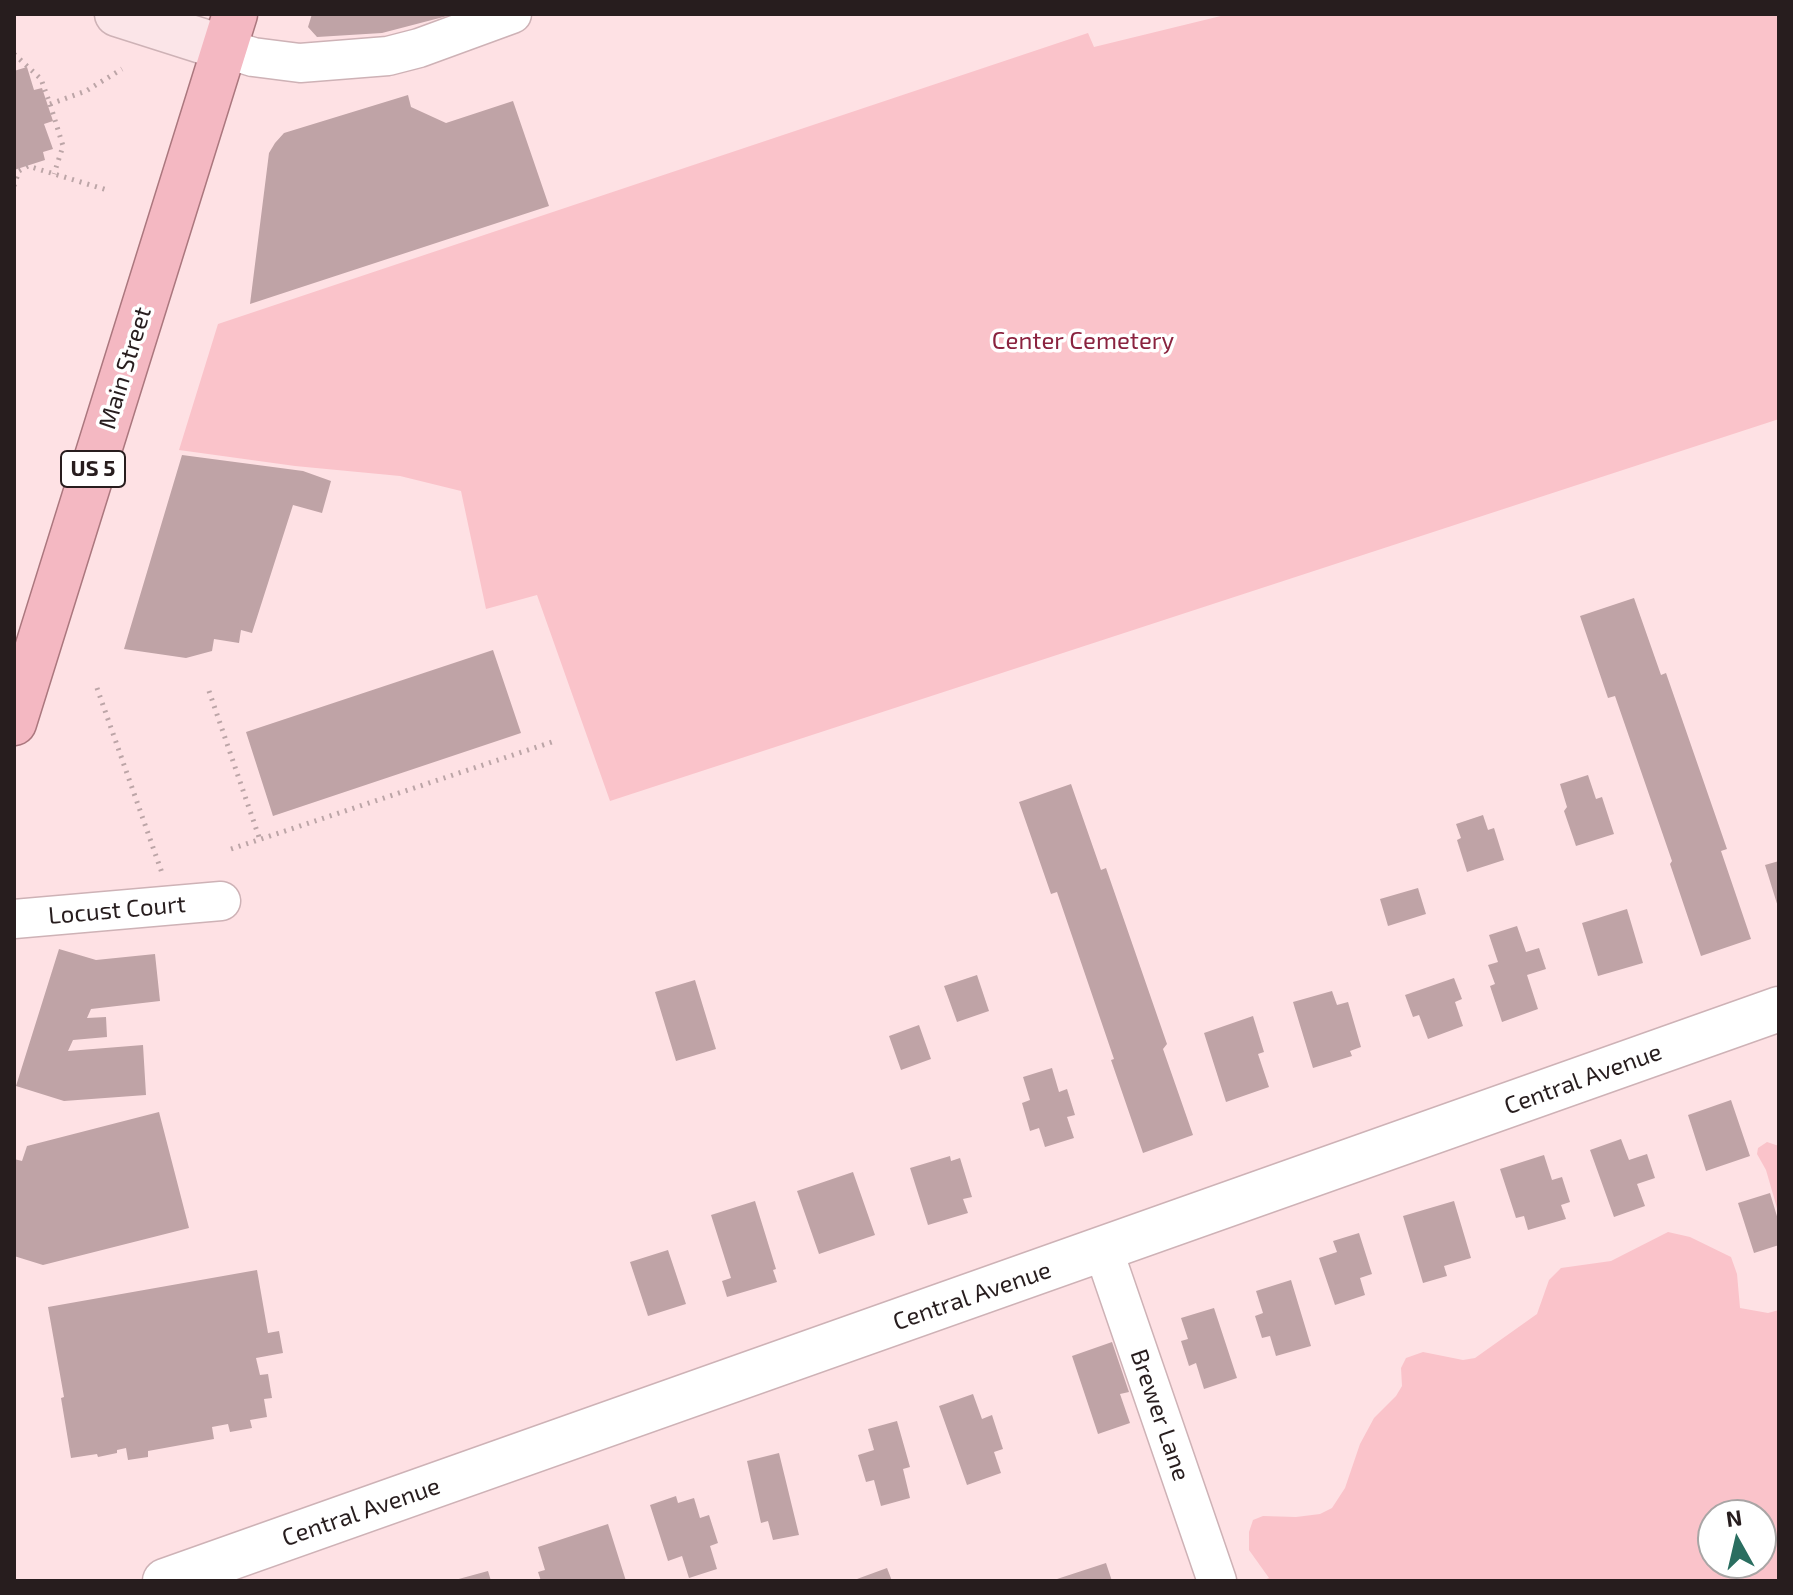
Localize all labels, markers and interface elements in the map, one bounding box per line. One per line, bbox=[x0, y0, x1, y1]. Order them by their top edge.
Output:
street label: Main Street bbox=[93, 303, 157, 433]
park label: Center Cemetery bbox=[992, 327, 1174, 355]
road number: US 5 bbox=[61, 451, 125, 487]
street label: Locust Court bbox=[47, 890, 187, 930]
street label: Central Avenue bbox=[1500, 1037, 1666, 1121]
street label: Central Avenue bbox=[889, 1255, 1055, 1337]
street label: Brewer Lane bbox=[1124, 1346, 1196, 1484]
street label: Central Avenue bbox=[278, 1471, 444, 1553]
north arrow bbox=[1697, 1499, 1777, 1579]
text: N bbox=[1724, 1503, 1744, 1531]

